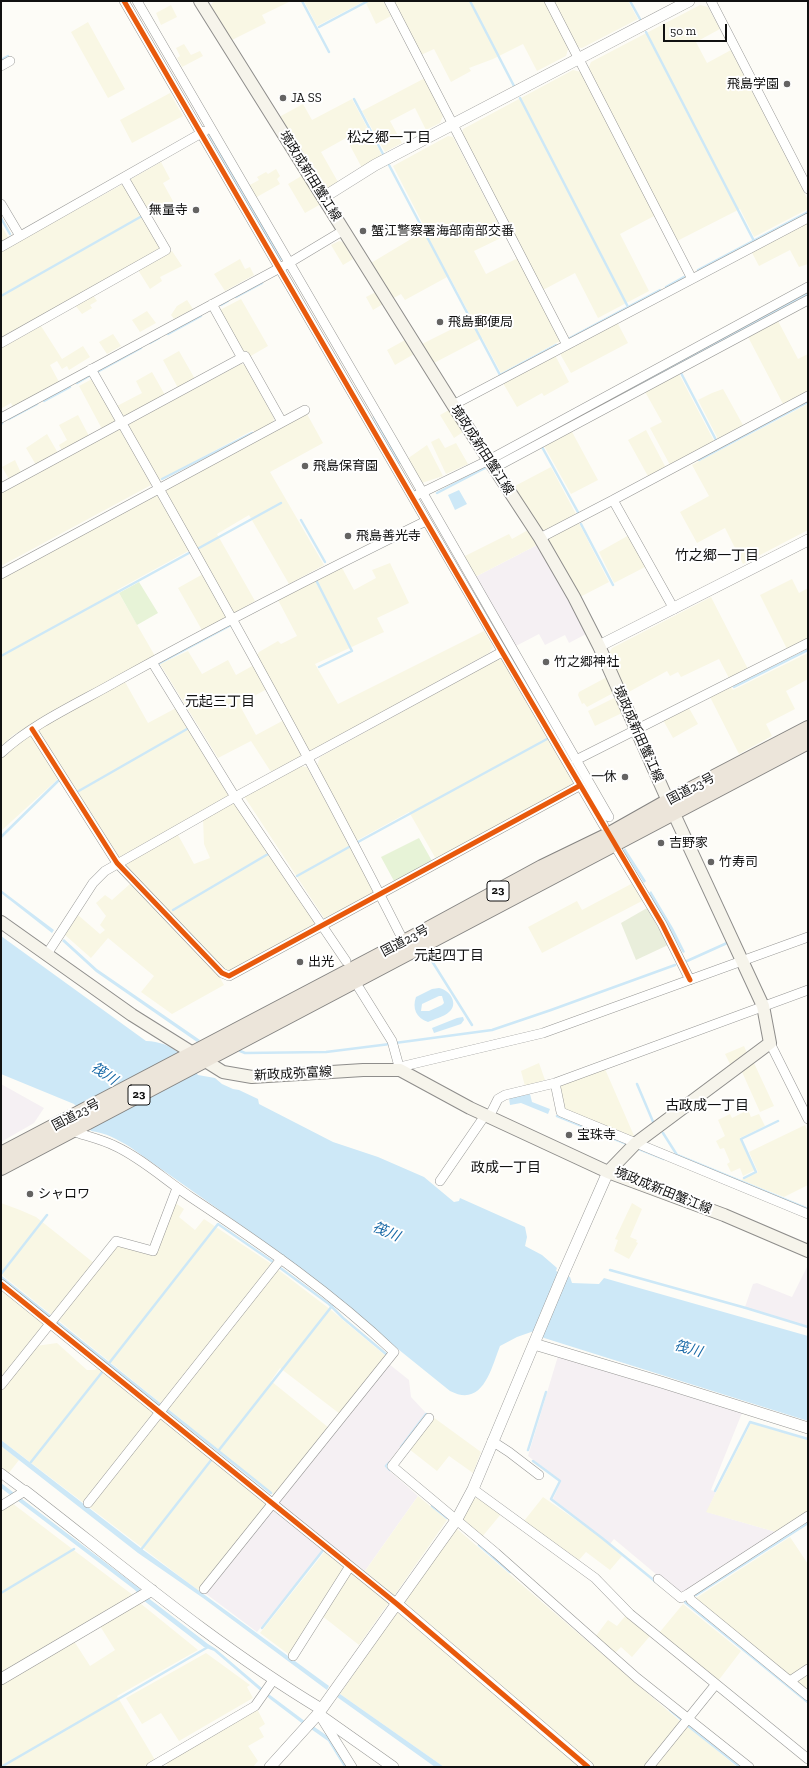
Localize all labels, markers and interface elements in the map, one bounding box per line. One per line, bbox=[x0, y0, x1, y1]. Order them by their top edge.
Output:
scale bar bbox=[665, 16, 729, 42]
text: 50 m bbox=[670, 24, 696, 38]
place label: 飛島学園 bbox=[727, 76, 779, 92]
marker: 飛島学園 bbox=[782, 79, 792, 89]
place label: JA SS bbox=[291, 90, 322, 106]
marker: JA SS bbox=[278, 93, 288, 103]
street label: 境政成新田蟹江線 bbox=[276, 128, 344, 224]
district label: 松之郷一丁目 bbox=[347, 130, 431, 146]
place label: 無量寺 bbox=[149, 202, 188, 218]
marker: 無量寺 bbox=[191, 205, 201, 215]
place label: 蟹江警察署海部南部交番 bbox=[371, 223, 514, 239]
marker: 蟹江警察署海部南部交番 bbox=[358, 226, 368, 236]
place label: 飛島郵便局 bbox=[448, 314, 513, 330]
marker: 飛島郵便局 bbox=[435, 317, 445, 327]
street label: 境政成新田蟹江線 bbox=[447, 402, 517, 498]
place label: 飛島保育園 bbox=[313, 458, 378, 474]
marker: 飛島保育園 bbox=[300, 461, 310, 471]
place label: 飛島善光寺 bbox=[356, 528, 421, 544]
marker: 飛島善光寺 bbox=[343, 531, 353, 541]
district label: 竹之郷一丁目 bbox=[675, 548, 759, 564]
place label: 竹之郷神社 bbox=[554, 654, 619, 670]
marker: 竹之郷神社 bbox=[541, 657, 551, 667]
street label: 境政成新田蟹江線 bbox=[610, 683, 666, 785]
district label: 元起三丁目 bbox=[185, 694, 255, 710]
place label: 一休 bbox=[591, 769, 617, 785]
street label: 国道23号 bbox=[664, 770, 718, 808]
marker: 一休 bbox=[620, 772, 630, 782]
place label: 吉野家 bbox=[669, 835, 708, 851]
marker: 吉野家 bbox=[656, 838, 666, 848]
place label: 竹寿司 bbox=[719, 854, 758, 870]
marker: 竹寿司 bbox=[706, 857, 716, 867]
road number: 23 bbox=[487, 881, 509, 901]
street label: 国道23号 bbox=[378, 922, 432, 960]
district label: 元起四丁目 bbox=[414, 948, 484, 964]
place label: 出光 bbox=[308, 954, 334, 970]
marker: 出光 bbox=[295, 957, 305, 967]
water label: 筏川 bbox=[88, 1059, 120, 1089]
street label: 新政成弥富線 bbox=[254, 1064, 332, 1084]
road number: 23 bbox=[128, 1085, 150, 1105]
street label: 国道23号 bbox=[49, 1096, 103, 1134]
district label: 古政成一丁目 bbox=[665, 1098, 749, 1114]
place label: 宝珠寺 bbox=[577, 1127, 616, 1143]
marker: 宝珠寺 bbox=[564, 1130, 574, 1140]
district label: 政成一丁目 bbox=[471, 1160, 541, 1176]
street label: 境政成新田蟹江線 bbox=[612, 1164, 714, 1218]
place label: シャロワ bbox=[38, 1186, 90, 1202]
marker: シャロワ bbox=[25, 1189, 35, 1199]
water label: 筏川 bbox=[370, 1219, 402, 1245]
water label: 筏川 bbox=[672, 1337, 704, 1361]

